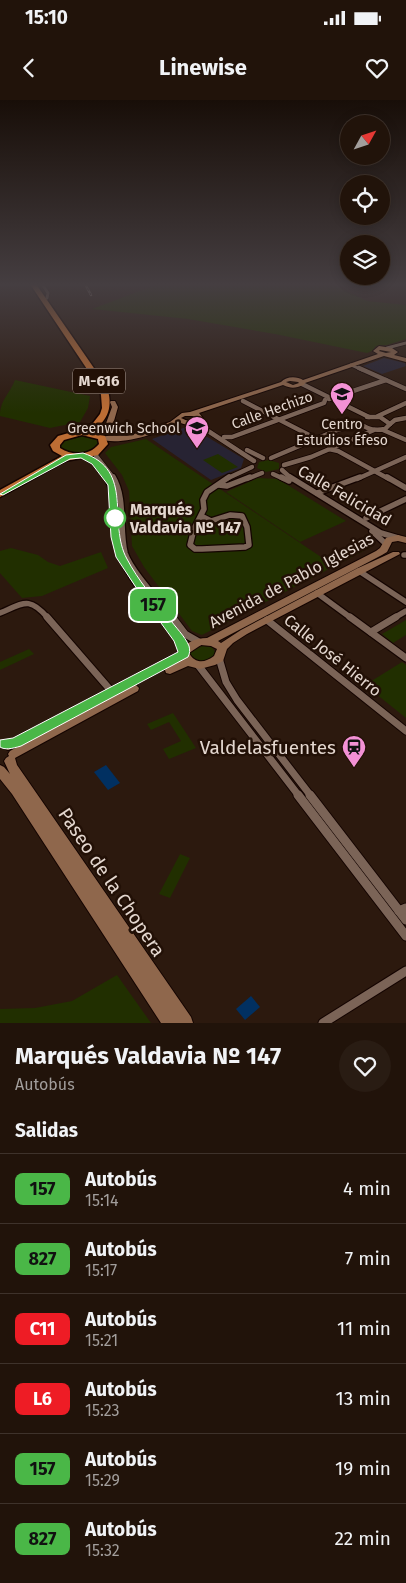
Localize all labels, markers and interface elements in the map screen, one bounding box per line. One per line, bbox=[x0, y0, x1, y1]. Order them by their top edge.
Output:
text: 15:10 bbox=[25, 6, 68, 29]
icon: back bbox=[15, 54, 43, 82]
text: Linewise bbox=[159, 54, 247, 81]
icon: heart bbox=[363, 54, 391, 82]
north arrow bbox=[340, 115, 390, 165]
map controls bbox=[340, 115, 390, 285]
button: locate bbox=[340, 175, 390, 225]
button: layers bbox=[340, 235, 390, 285]
road number: M-616 bbox=[73, 368, 125, 394]
school or university icon: Centro Estudios Éfeso bbox=[329, 381, 355, 415]
street label: Calle Hechizo bbox=[229, 388, 315, 433]
school or university icon: Greenwich School bbox=[184, 415, 210, 449]
place label: Centro Estudios Éfeso bbox=[296, 416, 388, 449]
place label: Greenwich School bbox=[67, 420, 180, 437]
street label: Calle Felicidad bbox=[295, 461, 395, 530]
place label: Marqués Valdavia Nº 147 bbox=[129, 500, 242, 537]
marker: Marqués Valdavia Nº 147 bbox=[104, 507, 126, 529]
street label: Avenida de Pablo Iglesias bbox=[206, 529, 377, 632]
line badge: 157 bbox=[124, 589, 182, 621]
text: 157 bbox=[140, 594, 166, 616]
street label: Calle José Hierro bbox=[280, 610, 385, 700]
station icon: Valdelasfuentes bbox=[341, 734, 367, 768]
place label: Valdelasfuentes bbox=[200, 736, 336, 759]
street label: Paseo de la Chopera bbox=[53, 804, 170, 961]
button: heart bbox=[339, 1040, 391, 1092]
text: Marqués Valdavia Nº 147 bbox=[15, 1042, 281, 1070]
text: Autobús bbox=[15, 1075, 75, 1094]
text: Salidas bbox=[15, 1119, 78, 1142]
text: Autobús bbox=[85, 1168, 157, 1191]
text: 4 min bbox=[343, 1177, 391, 1200]
text: 157 bbox=[30, 1178, 55, 1200]
text: 15:14 bbox=[85, 1191, 119, 1210]
text: Autobús bbox=[85, 1238, 157, 1261]
text: 7 min bbox=[345, 1247, 391, 1270]
text: 827 bbox=[29, 1248, 56, 1270]
text: 15:17 bbox=[85, 1261, 117, 1280]
text: Autobús bbox=[85, 1308, 157, 1331]
text: 11 min bbox=[337, 1317, 391, 1340]
text: C11 bbox=[30, 1318, 55, 1340]
text: 15:21 bbox=[85, 1331, 118, 1350]
text: Autobús bbox=[85, 1378, 157, 1401]
text: 13 min bbox=[335, 1387, 391, 1410]
text: L6 bbox=[33, 1388, 52, 1410]
text: 15:23 bbox=[85, 1401, 120, 1420]
text: Autobús bbox=[85, 1448, 157, 1471]
text: 19 min bbox=[335, 1457, 391, 1480]
text: 157 bbox=[30, 1458, 55, 1480]
text: 15:29 bbox=[85, 1471, 120, 1490]
text: Autobús bbox=[85, 1518, 157, 1541]
text: 22 min bbox=[334, 1527, 391, 1550]
text: 827 bbox=[29, 1528, 56, 1550]
text: 15:32 bbox=[85, 1541, 120, 1560]

